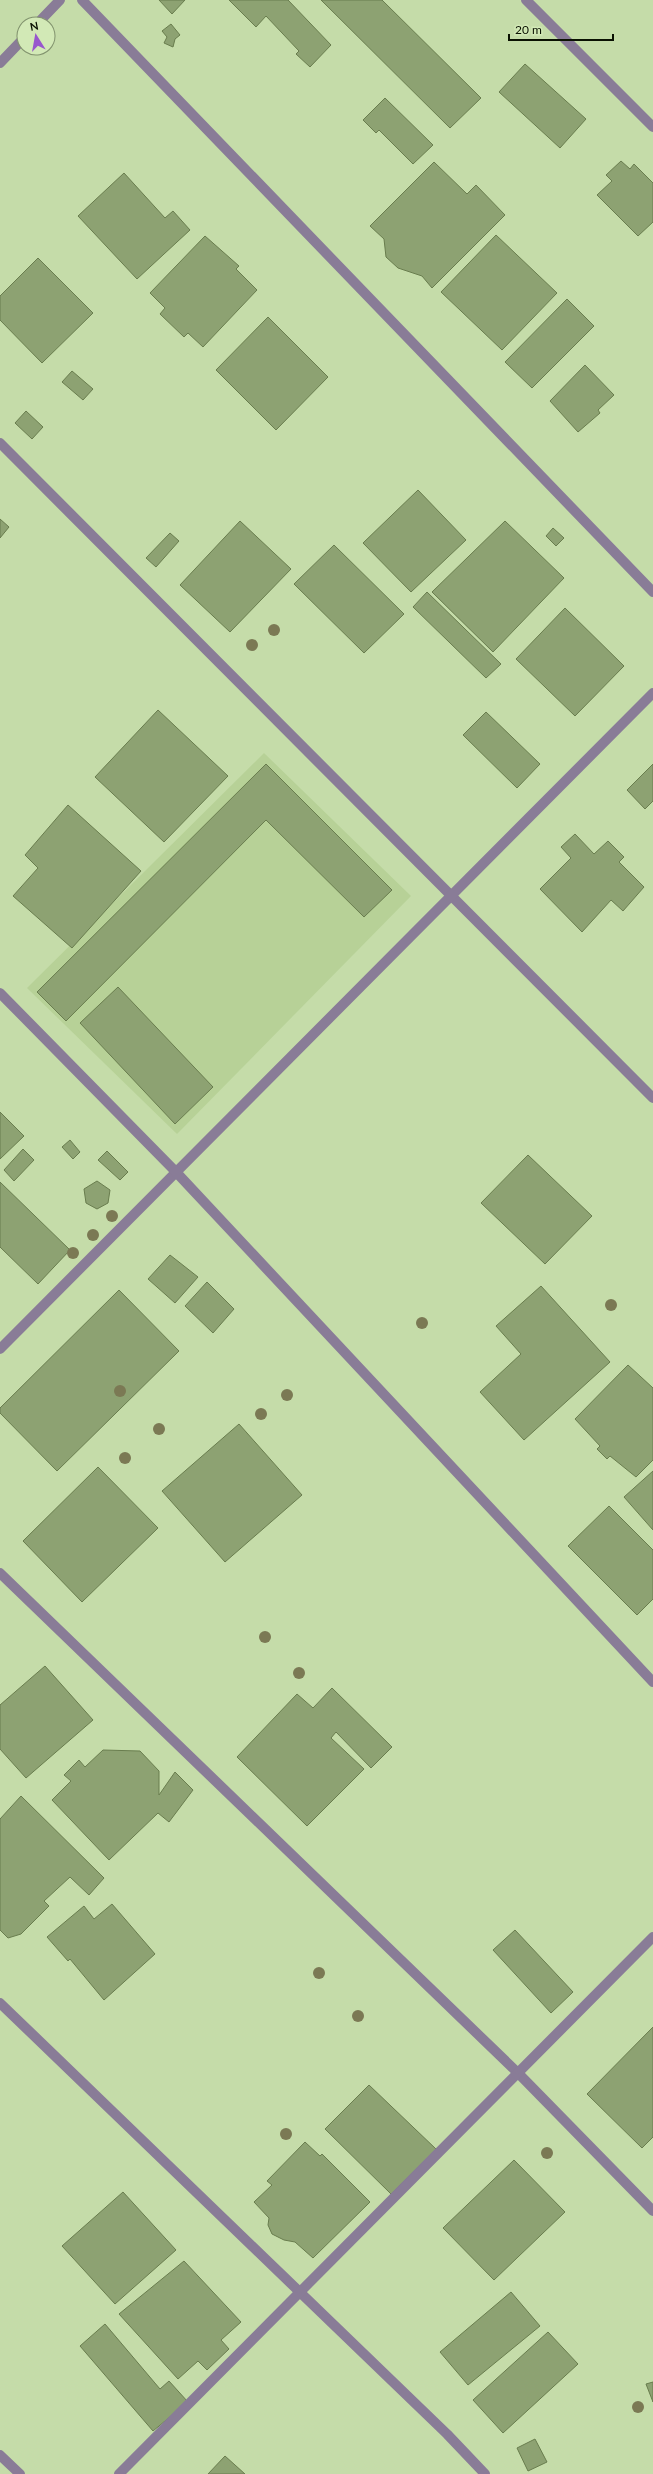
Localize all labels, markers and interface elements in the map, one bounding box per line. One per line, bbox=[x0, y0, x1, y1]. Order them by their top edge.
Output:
north arrow bbox=[16, 16, 56, 56]
scale bar bbox=[509, 16, 613, 42]
text: N bbox=[29, 19, 39, 33]
text: 20 m bbox=[515, 22, 542, 37]

